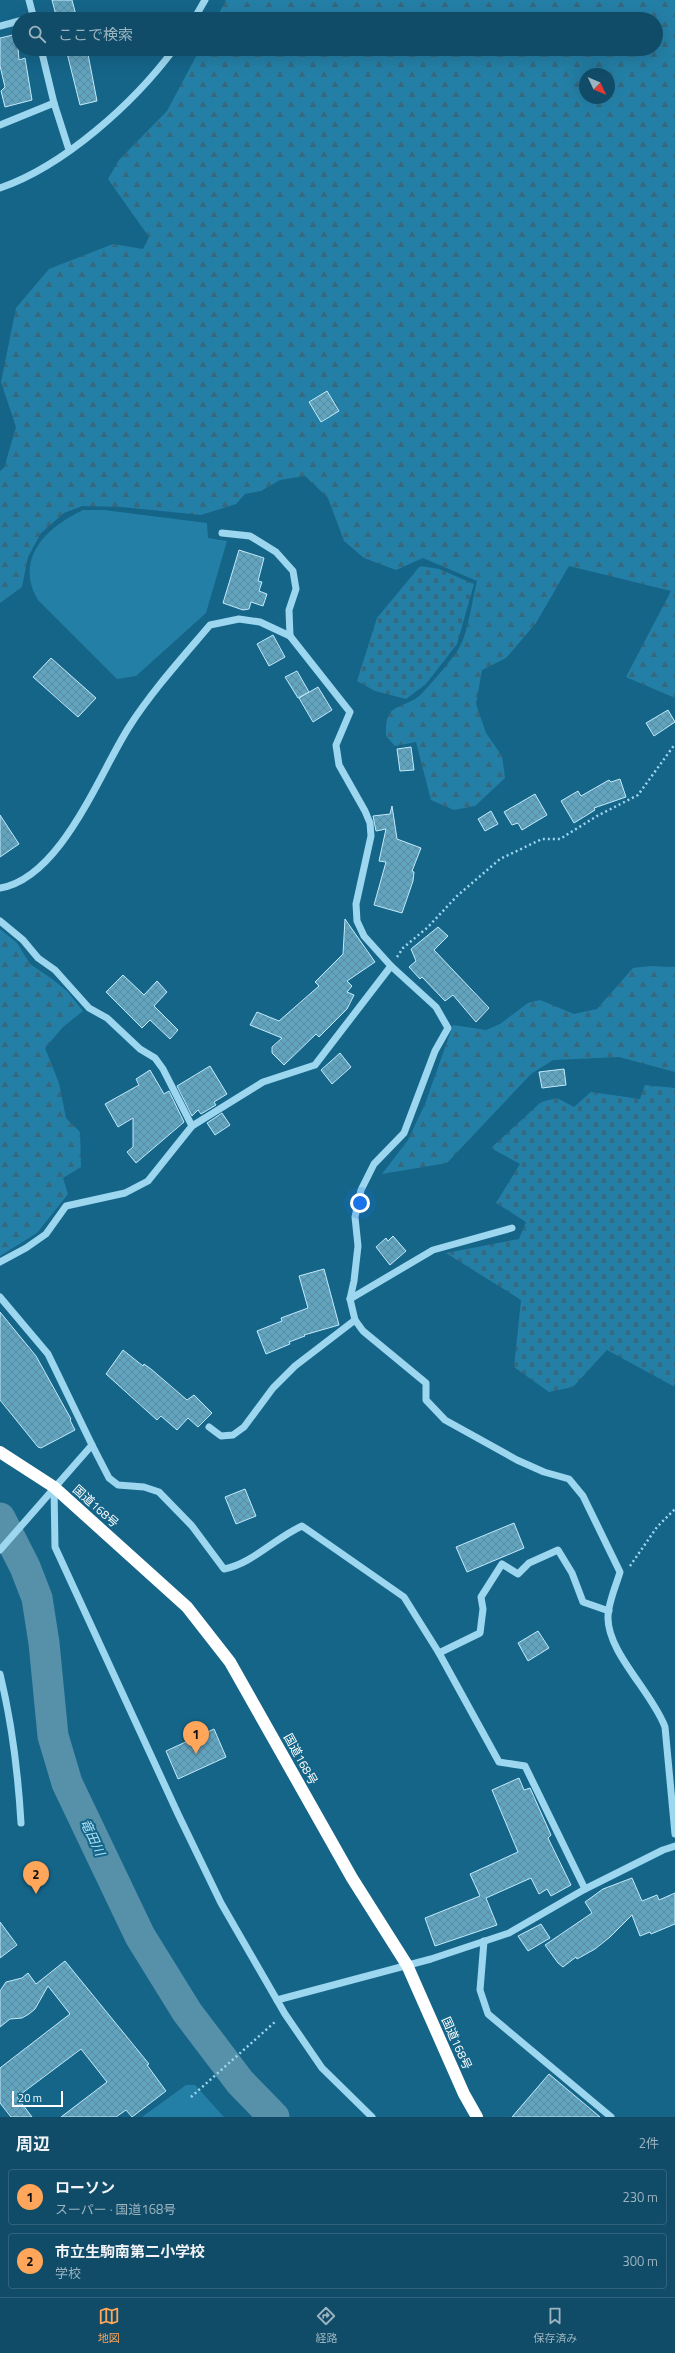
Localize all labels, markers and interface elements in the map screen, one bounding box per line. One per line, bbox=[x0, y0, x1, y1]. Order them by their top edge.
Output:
search box bbox=[12, 12, 663, 56]
icon: search bbox=[26, 23, 48, 45]
text: ここで検索 bbox=[58, 23, 133, 46]
north arrow bbox=[579, 68, 615, 104]
your location bbox=[350, 1193, 370, 1213]
street label: 国道168号 bbox=[69, 1480, 123, 1532]
pin: 1 bbox=[183, 1721, 209, 1754]
street label: 国道168号 bbox=[279, 1730, 323, 1788]
water label: 竜田川 bbox=[76, 1815, 111, 1861]
pin: 2 bbox=[23, 1861, 49, 1894]
street label: 国道168号 bbox=[437, 2013, 477, 2073]
scale bar bbox=[12, 2089, 63, 2108]
text: 20 m bbox=[18, 2090, 42, 2106]
text: 周辺 bbox=[16, 2131, 50, 2157]
text: 2件 bbox=[639, 2133, 659, 2153]
text: ローソン bbox=[55, 2176, 115, 2199]
text: 1 bbox=[26, 2187, 34, 2207]
text: 230 m bbox=[622, 2187, 658, 2207]
text: スーパー · 国道168号 bbox=[55, 2199, 176, 2219]
text: 市立生駒南第二小学校 bbox=[55, 2240, 205, 2263]
text: 2 bbox=[26, 2251, 34, 2271]
text: 300 m bbox=[622, 2251, 658, 2271]
text: 学校 bbox=[55, 2263, 81, 2283]
tab: 地図 bbox=[98, 2305, 120, 2346]
tab: 経路 bbox=[315, 2305, 337, 2346]
tab: 保存済み bbox=[533, 2305, 577, 2346]

